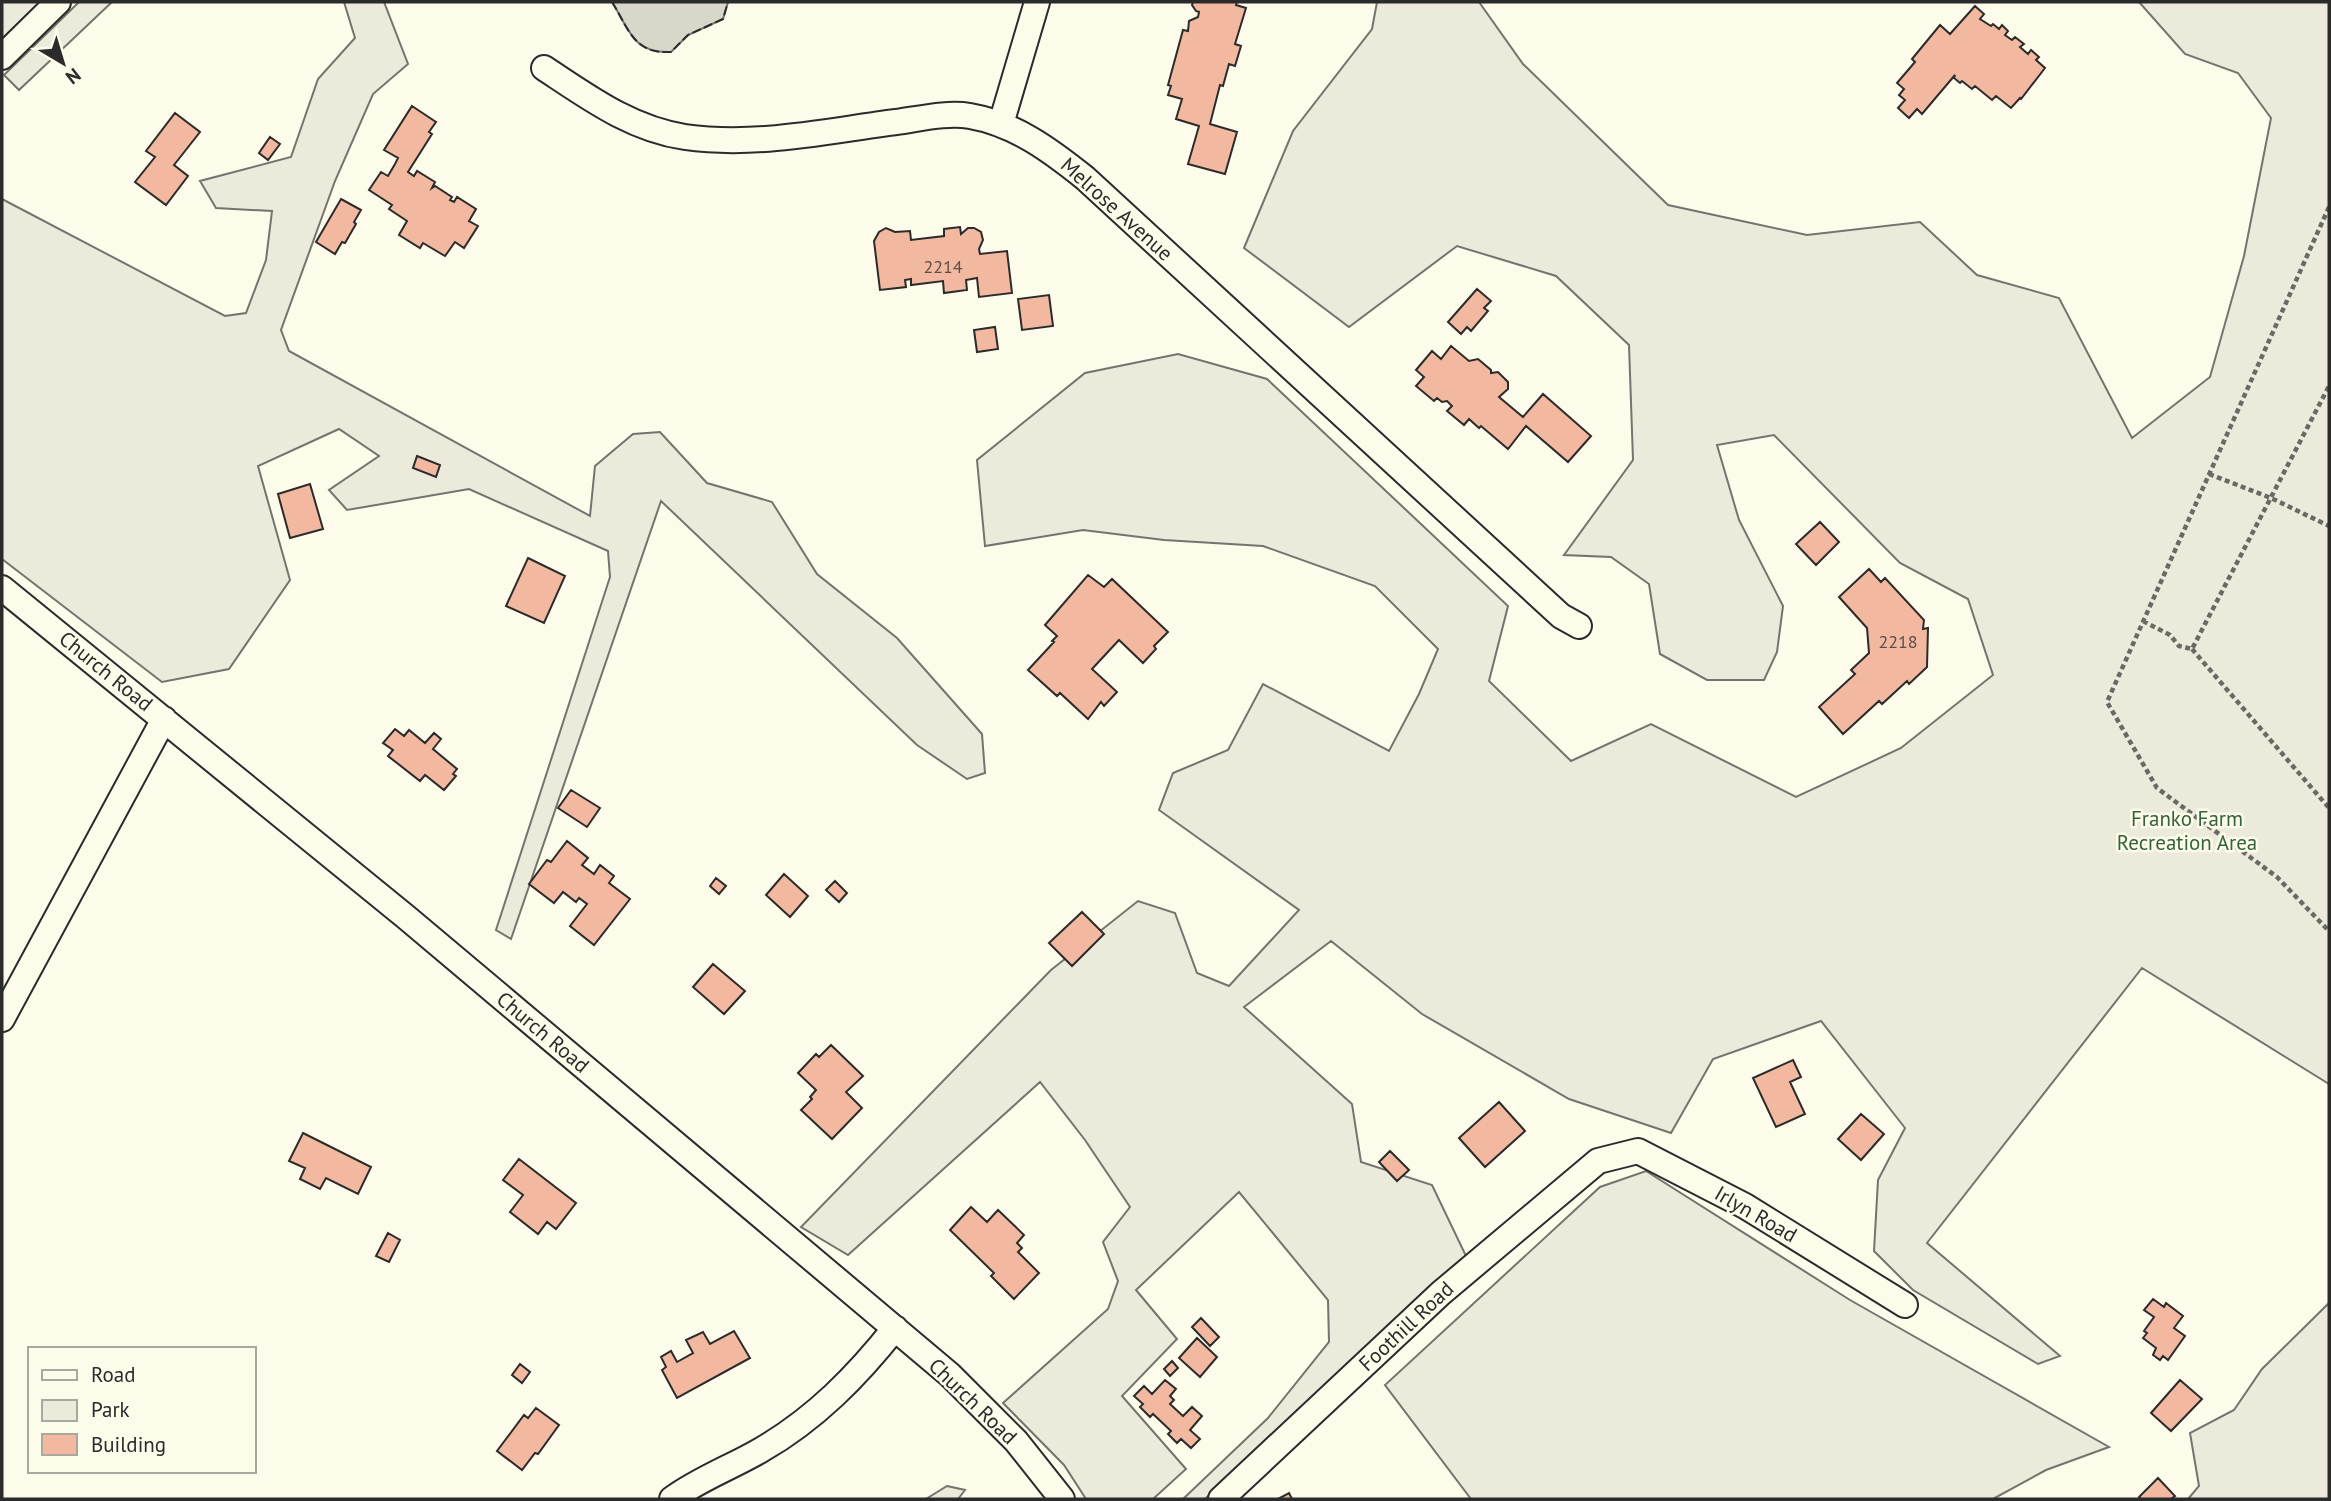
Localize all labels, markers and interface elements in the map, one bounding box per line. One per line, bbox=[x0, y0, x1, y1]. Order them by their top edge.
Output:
north arrow bbox=[28, 28, 98, 98]
text: N bbox=[61, 63, 86, 90]
street label: Melrose Avenue bbox=[1055, 152, 1179, 266]
house number: 2214 bbox=[923, 255, 963, 278]
street label: Church Road bbox=[54, 625, 158, 717]
house number: 2218 bbox=[1878, 630, 1918, 653]
park label: Franko Farm Recreation Area bbox=[2117, 805, 2257, 856]
street label: Church Road bbox=[491, 985, 595, 1079]
street label: Irlyn Road bbox=[1710, 1180, 1802, 1248]
street label: Foothill Road bbox=[1353, 1275, 1459, 1377]
legend bbox=[28, 1347, 256, 1473]
street label: Church Road bbox=[923, 1352, 1023, 1450]
text: Road bbox=[91, 1361, 135, 1388]
text: Park bbox=[91, 1396, 130, 1423]
text: Building bbox=[91, 1431, 166, 1458]

